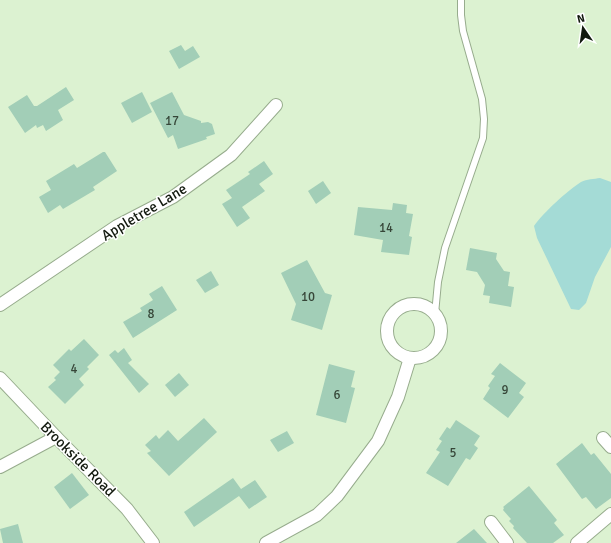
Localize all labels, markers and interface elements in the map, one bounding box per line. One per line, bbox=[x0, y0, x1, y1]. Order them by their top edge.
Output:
north arrow bbox=[563, 8, 603, 48]
text: N bbox=[576, 12, 586, 26]
house number: 17 bbox=[165, 113, 179, 129]
street label: Appletree Lane bbox=[98, 179, 190, 245]
house number: 14 bbox=[379, 220, 393, 236]
house number: 10 bbox=[301, 289, 315, 305]
house number: 8 bbox=[147, 306, 155, 322]
house number: 4 bbox=[70, 361, 78, 377]
house number: 9 bbox=[501, 382, 509, 398]
house number: 6 bbox=[333, 387, 341, 403]
street label: Brookside Road bbox=[37, 418, 119, 500]
house number: 5 bbox=[449, 445, 457, 461]

